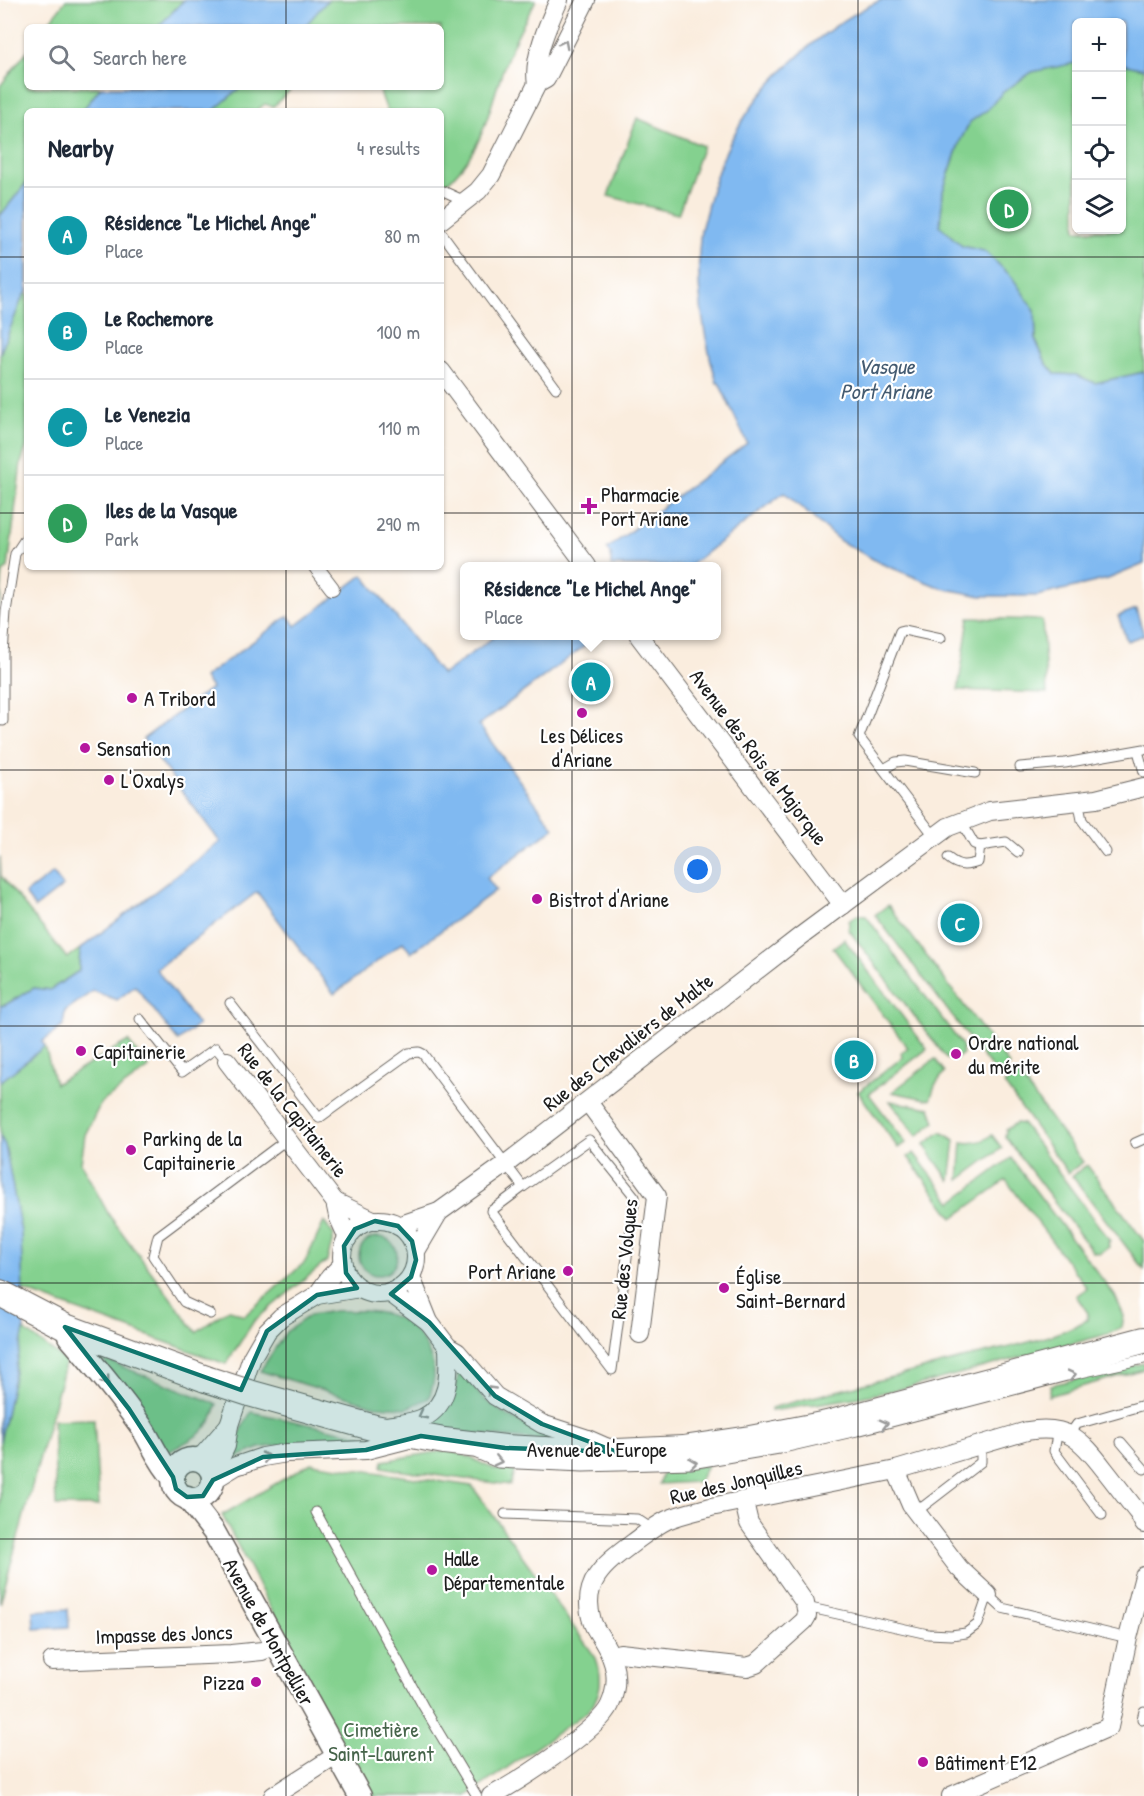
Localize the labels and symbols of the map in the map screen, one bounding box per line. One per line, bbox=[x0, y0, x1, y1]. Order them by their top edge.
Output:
one-way arrow bbox=[556, 40, 568, 51]
pin: D bbox=[990, 186, 1028, 232]
water label: Vasque Port Ariane bbox=[840, 351, 933, 406]
place label: Pharmacie Port Ariane bbox=[601, 480, 689, 533]
marker: Pharmacie Port Ariane bbox=[582, 499, 596, 513]
pin: A bbox=[572, 660, 610, 704]
street label: Avenue des Rois de Majorque bbox=[683, 663, 835, 851]
place label: A Tribord bbox=[144, 684, 215, 713]
marker: A Tribord bbox=[125, 691, 139, 705]
marker: Les Délices d'Ariane bbox=[575, 706, 589, 720]
place label: Les Délices d'Ariane bbox=[541, 721, 623, 774]
place label: Sensation bbox=[97, 734, 171, 763]
marker: Sensation bbox=[78, 741, 92, 755]
place label: L'Oxalys bbox=[121, 766, 184, 795]
marker: L'Oxalys bbox=[102, 773, 116, 787]
your location bbox=[683, 855, 712, 884]
place label: Bistrot d'Ariane bbox=[549, 885, 669, 914]
marker: Bistrot d'Ariane bbox=[530, 892, 544, 906]
pin: C bbox=[940, 900, 980, 946]
street label: Rue des Chevaliers de Malte bbox=[537, 966, 719, 1118]
place label: Ordre national du mérite bbox=[968, 1028, 1079, 1081]
place label: Capitainerie bbox=[93, 1037, 186, 1066]
street label: Rue de la Capitainerie bbox=[231, 1037, 355, 1183]
pin: B bbox=[834, 1038, 874, 1082]
marker: Capitainerie bbox=[74, 1044, 88, 1058]
marker: Ordre national du mérite bbox=[949, 1047, 963, 1061]
place label: Parking de la Capitainerie bbox=[143, 1124, 242, 1177]
marker: Parking de la Capitainerie bbox=[124, 1143, 138, 1157]
street label: Rue des Volques bbox=[603, 1197, 645, 1321]
place label: Port Ariane bbox=[468, 1257, 556, 1286]
place label: Église Saint-Bernard bbox=[736, 1262, 845, 1315]
marker: Port Ariane bbox=[561, 1264, 575, 1278]
marker: Église Saint-Bernard bbox=[717, 1281, 731, 1295]
one-way arrow bbox=[1067, 1369, 1077, 1382]
one-way arrow bbox=[99, 1374, 110, 1385]
one-way arrow bbox=[487, 1386, 498, 1397]
one-way arrow bbox=[417, 1408, 428, 1420]
one-way arrow bbox=[878, 1419, 888, 1432]
street label: Avenue de l'Europe bbox=[527, 1435, 667, 1464]
one-way arrow bbox=[260, 1451, 270, 1464]
street label: Rue des Jonquilles bbox=[667, 1453, 805, 1511]
one-way arrow bbox=[493, 1454, 503, 1467]
one-way arrow bbox=[688, 1457, 697, 1470]
place label: Halle Départementale bbox=[444, 1544, 565, 1597]
street label: Avenue de Montpellier bbox=[216, 1553, 322, 1711]
marker: Halle Départementale bbox=[425, 1563, 439, 1577]
street label: Impasse des Joncs bbox=[95, 1617, 233, 1651]
place label: Pizza bbox=[203, 1668, 244, 1697]
marker: Pizza bbox=[249, 1675, 263, 1689]
park label: Cimetière Saint-Laurent bbox=[328, 1715, 434, 1768]
place label: Bâtiment E12 bbox=[935, 1748, 1037, 1777]
marker: Bâtiment E12 bbox=[916, 1755, 930, 1769]

